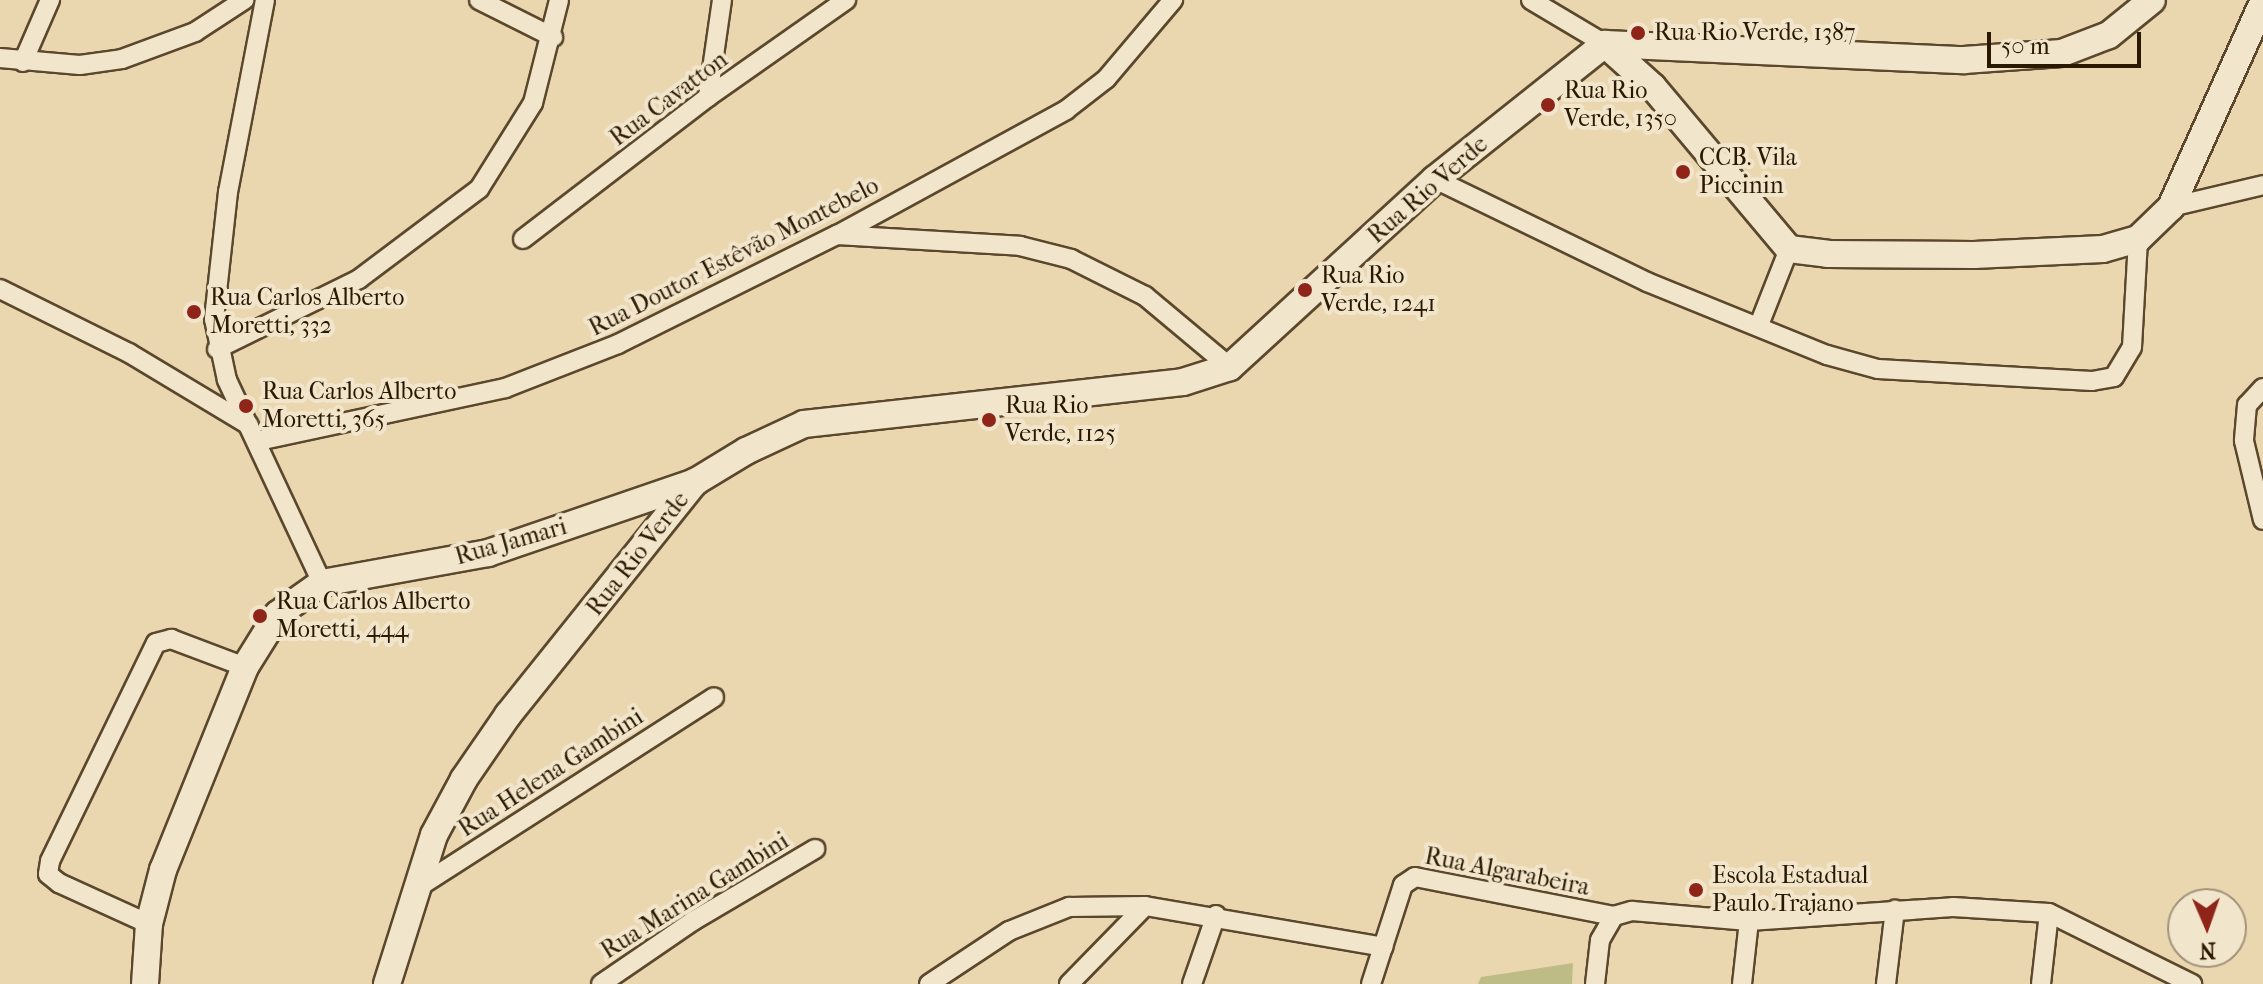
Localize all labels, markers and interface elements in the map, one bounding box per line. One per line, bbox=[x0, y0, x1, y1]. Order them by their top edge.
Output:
scale bar bbox=[1991, 16, 2145, 66]
place label: Rua Rio Verde, 1387 bbox=[1654, 19, 1856, 47]
marker: Rua Rio Verde, 1387 bbox=[1629, 24, 1647, 42]
text: 50 m bbox=[2001, 32, 2050, 60]
street label: Rua Cavatton bbox=[605, 45, 733, 153]
place label: Rua Rio Verde, 1350 bbox=[1564, 77, 1677, 133]
marker: Rua Rio Verde, 1350 bbox=[1539, 96, 1557, 114]
street label: Rua Rio Verde bbox=[1362, 130, 1494, 250]
place label: CCB. Vila Piccinin bbox=[1699, 144, 1797, 200]
marker: CCB. Vila Piccinin bbox=[1674, 163, 1692, 181]
street label: Rua Doutor Estêvão Montebelo bbox=[584, 171, 884, 343]
place label: Rua Rio Verde, 1241 bbox=[1321, 262, 1436, 318]
marker: Rua Rio Verde, 1241 bbox=[1296, 281, 1314, 299]
place label: Rua Carlos Alberto Moretti, 332 bbox=[210, 284, 404, 340]
marker: Rua Carlos Alberto Moretti, 332 bbox=[185, 303, 203, 321]
place label: Rua Carlos Alberto Moretti, 365 bbox=[262, 378, 456, 434]
place label: Rua Rio Verde, 1125 bbox=[1005, 392, 1116, 448]
marker: Rua Carlos Alberto Moretti, 365 bbox=[237, 397, 255, 415]
marker: Rua Rio Verde, 1125 bbox=[980, 411, 998, 429]
street label: Rua Rio Verde bbox=[581, 486, 695, 622]
street label: Rua Jamari bbox=[452, 512, 570, 572]
place label: Rua Carlos Alberto Moretti, 444 bbox=[276, 588, 470, 644]
marker: Rua Carlos Alberto Moretti, 444 bbox=[251, 607, 269, 625]
street label: Rua Helena Gambini bbox=[453, 703, 649, 843]
street label: Rua Marina Gambini bbox=[596, 827, 794, 965]
street label: Rua Algarabeira bbox=[1422, 842, 1592, 902]
place label: Escola Estadual Paulo Trajano bbox=[1712, 862, 1868, 918]
marker: Escola Estadual Paulo Trajano bbox=[1687, 881, 1705, 899]
north arrow bbox=[2167, 888, 2247, 968]
text: N bbox=[2199, 937, 2217, 963]

